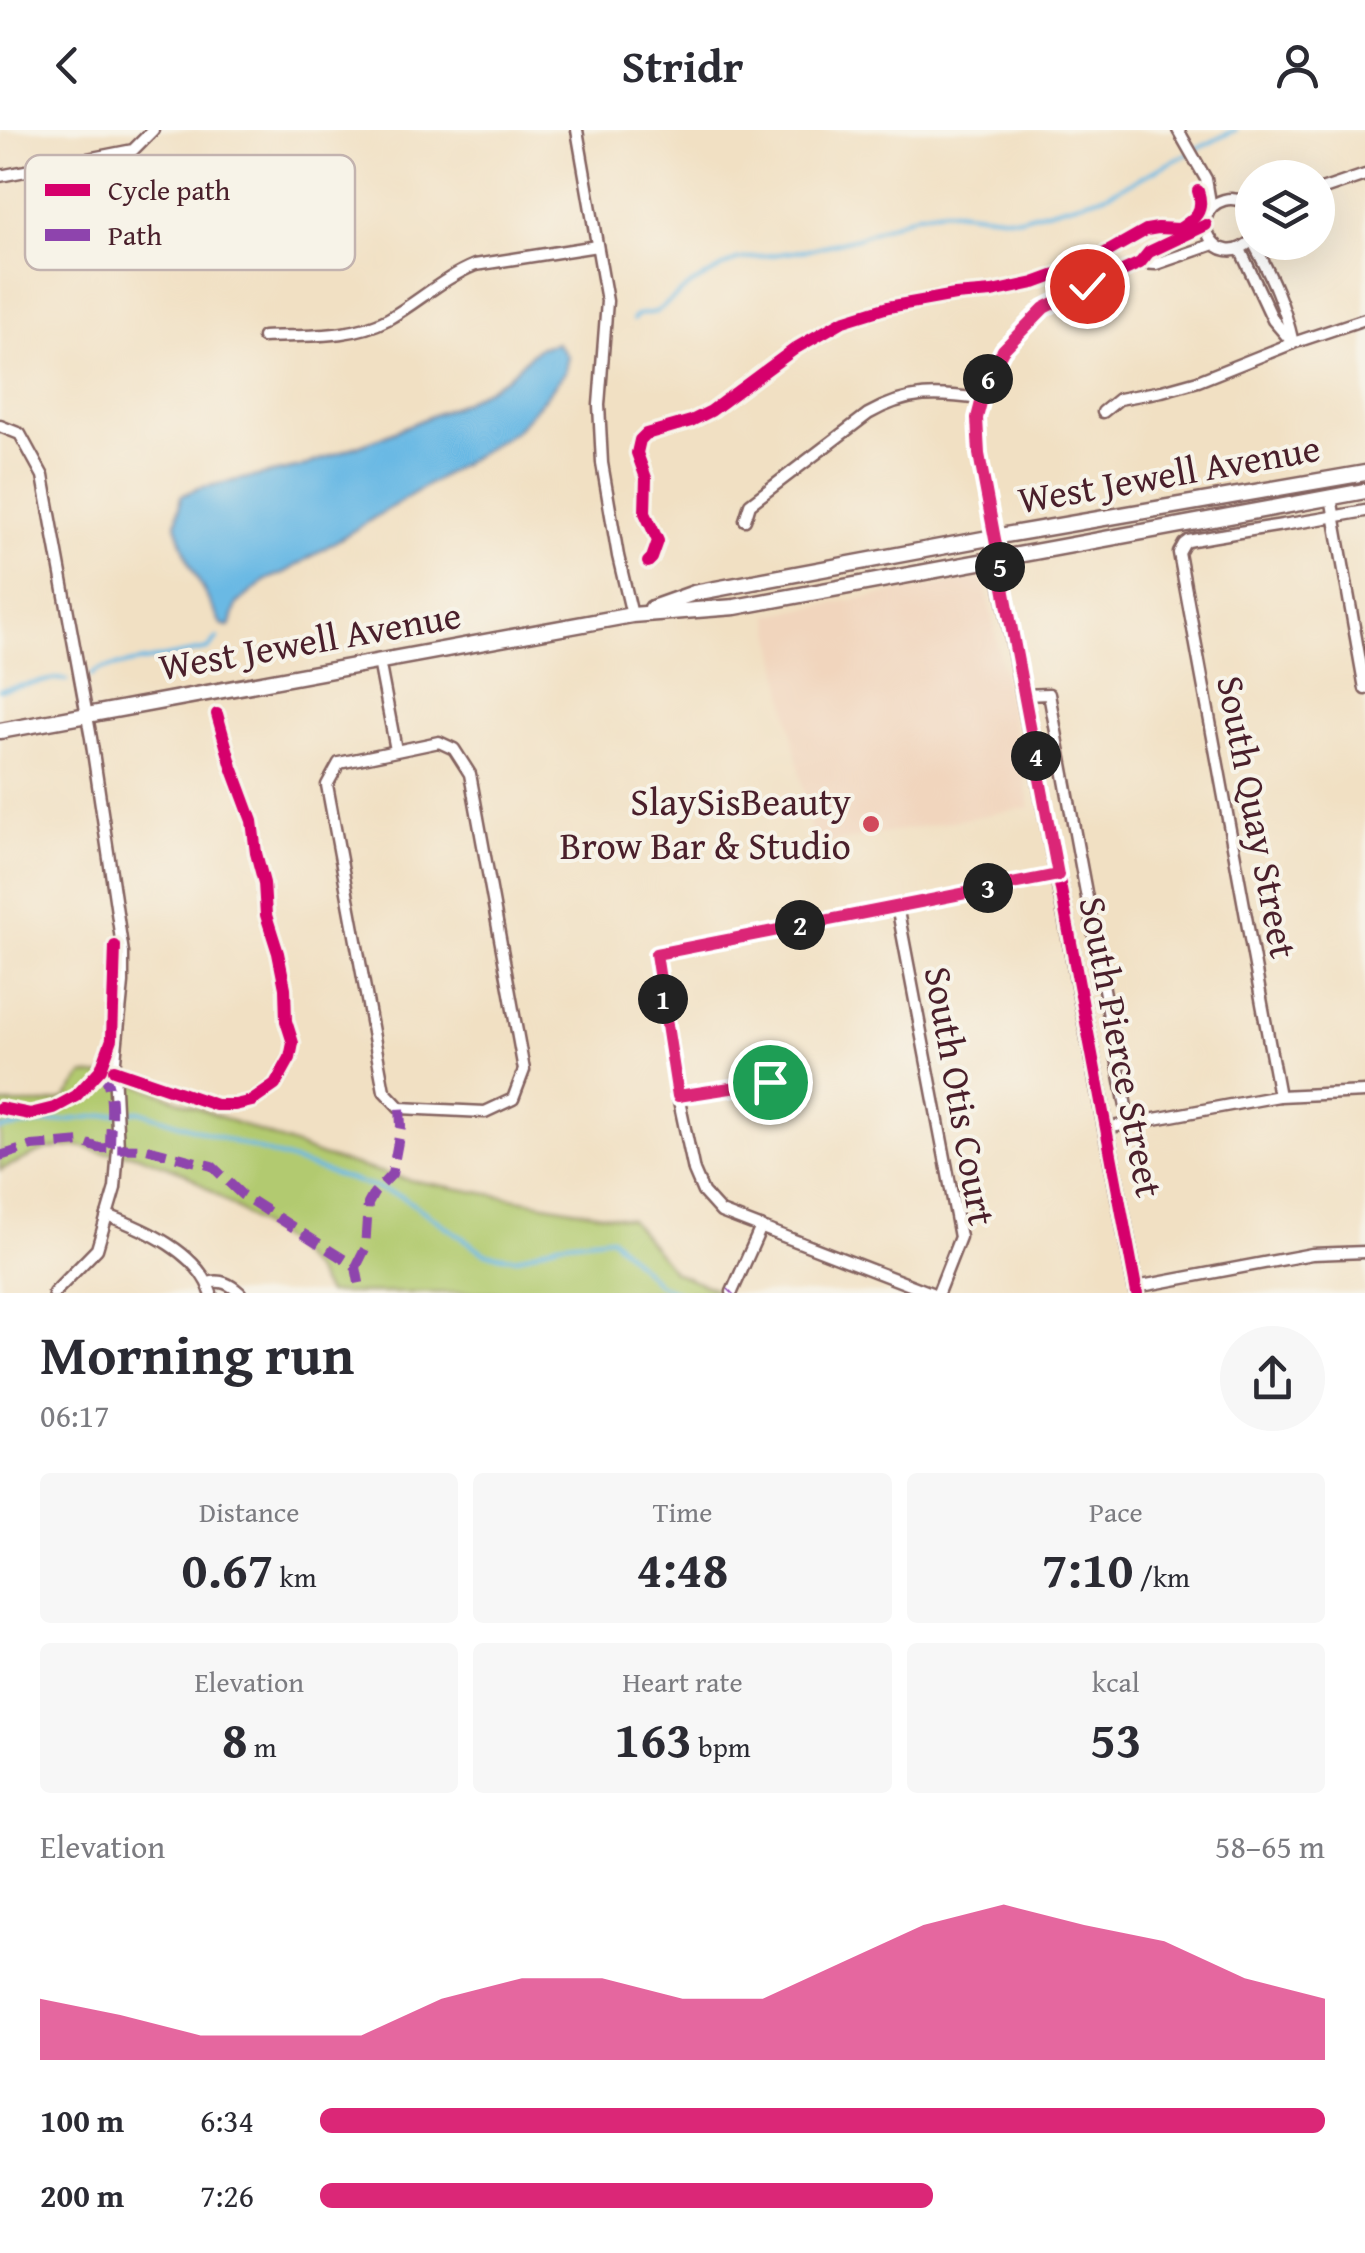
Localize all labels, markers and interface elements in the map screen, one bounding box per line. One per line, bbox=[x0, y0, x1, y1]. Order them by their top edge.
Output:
text: Stridr bbox=[622, 33, 743, 98]
icon: back bbox=[40, 38, 95, 93]
icon: person bbox=[1270, 38, 1325, 93]
legend bbox=[25, 155, 355, 270]
map controls bbox=[1235, 160, 1335, 260]
button: layers bbox=[1235, 160, 1335, 260]
text: Cycle path bbox=[108, 169, 231, 210]
text: Path bbox=[108, 214, 162, 255]
pin bbox=[1045, 244, 1130, 329]
icon: check bbox=[1060, 259, 1115, 314]
pin: 6 bbox=[963, 354, 1013, 404]
text: 6 bbox=[981, 358, 995, 399]
street label: West Jewell Avenue bbox=[1013, 419, 1324, 527]
pin: 5 bbox=[975, 542, 1025, 592]
text: 5 bbox=[993, 546, 1007, 587]
street label: West Jewell Avenue bbox=[154, 586, 465, 694]
street label: South Quay Street bbox=[1203, 671, 1313, 963]
pin: 4 bbox=[1011, 731, 1061, 781]
text: 4 bbox=[1029, 735, 1043, 776]
place label: SlaySisBeauty Brow Bar & Studio bbox=[560, 773, 851, 873]
marker: SlaySisBeauty Brow Bar & Studio bbox=[860, 813, 882, 835]
pin: 3 bbox=[963, 863, 1013, 913]
text: 3 bbox=[981, 867, 995, 908]
street label: South Pierce Street bbox=[1065, 892, 1179, 1202]
pin: 2 bbox=[775, 900, 825, 950]
text: 2 bbox=[793, 904, 807, 945]
street label: South Otis Court bbox=[911, 962, 1011, 1230]
pin: 1 bbox=[638, 974, 688, 1024]
text: 1 bbox=[656, 978, 670, 1019]
pin bbox=[728, 1040, 813, 1125]
icon: arrive bbox=[743, 1055, 798, 1110]
text: Morning run bbox=[40, 1314, 354, 1394]
button: share bbox=[1220, 1326, 1325, 1431]
text: 06:17 bbox=[40, 1392, 109, 1439]
text: Distance bbox=[199, 1491, 299, 1532]
text: Time bbox=[653, 1491, 712, 1532]
text: Pace bbox=[1089, 1491, 1143, 1532]
text: 0.67 bbox=[182, 1532, 273, 1605]
text: 4:48 bbox=[637, 1532, 728, 1605]
text: 7:10 bbox=[1042, 1532, 1134, 1605]
text: km bbox=[273, 1556, 317, 1597]
text: /km bbox=[1134, 1556, 1190, 1597]
text: Elevation bbox=[194, 1661, 304, 1702]
text: Heart rate bbox=[622, 1661, 743, 1702]
text: kcal bbox=[1092, 1661, 1140, 1702]
text: 8 bbox=[222, 1702, 248, 1775]
text: 163 bbox=[614, 1702, 692, 1775]
text: 53 bbox=[1090, 1702, 1142, 1775]
text: m bbox=[248, 1726, 277, 1767]
text: bpm bbox=[692, 1726, 751, 1767]
text: Elevation bbox=[40, 1823, 165, 1870]
text: 58–65 m bbox=[1215, 1823, 1325, 1870]
text: 100 m bbox=[40, 2097, 124, 2144]
text: 6:34 bbox=[200, 2097, 254, 2144]
text: 200 m bbox=[40, 2172, 124, 2219]
text: 7:26 bbox=[200, 2172, 254, 2219]

